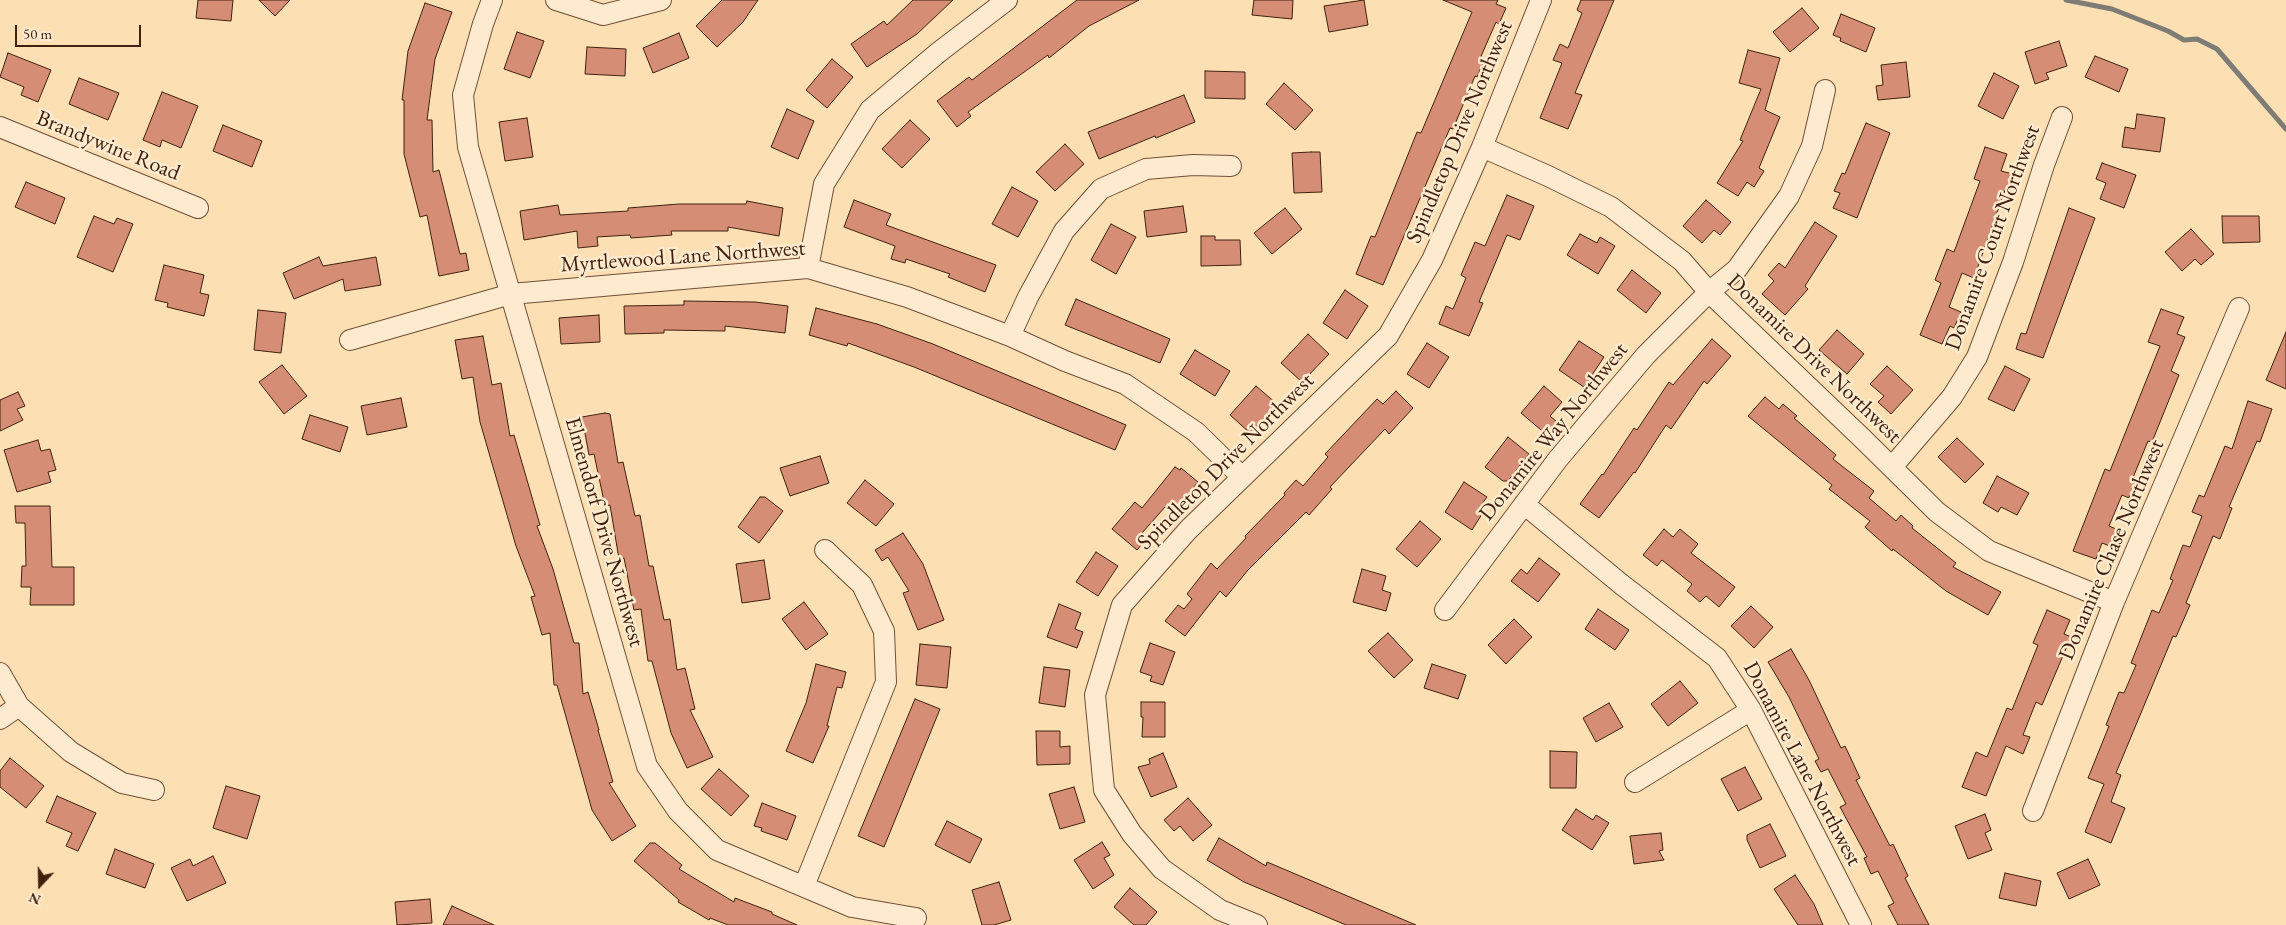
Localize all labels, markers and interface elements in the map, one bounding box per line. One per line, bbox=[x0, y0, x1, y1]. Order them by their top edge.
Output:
scale bar bbox=[18, 15, 144, 47]
street label: Spindletop Drive Northwest bbox=[1401, 17, 1519, 247]
text: 50 m bbox=[23, 24, 52, 43]
street label: Brandywine Road bbox=[32, 105, 184, 187]
street label: Donamire Court Northwest bbox=[1940, 122, 2046, 354]
street label: Myrtlewood Lane Northwest bbox=[560, 235, 806, 279]
street label: Donamire Drive Northwest bbox=[1721, 269, 1907, 449]
street label: Donamire Way Northwest bbox=[1474, 338, 1634, 526]
street label: Spindletop Drive Northwest bbox=[1132, 368, 1320, 556]
street label: Elmendorf Drive Northwest bbox=[559, 414, 649, 650]
street label: Donamire Chase Northwest bbox=[2054, 436, 2170, 664]
street label: Donamire Lane Northwest bbox=[1737, 657, 1867, 871]
north arrow bbox=[15, 860, 65, 910]
text: N bbox=[26, 889, 43, 909]

